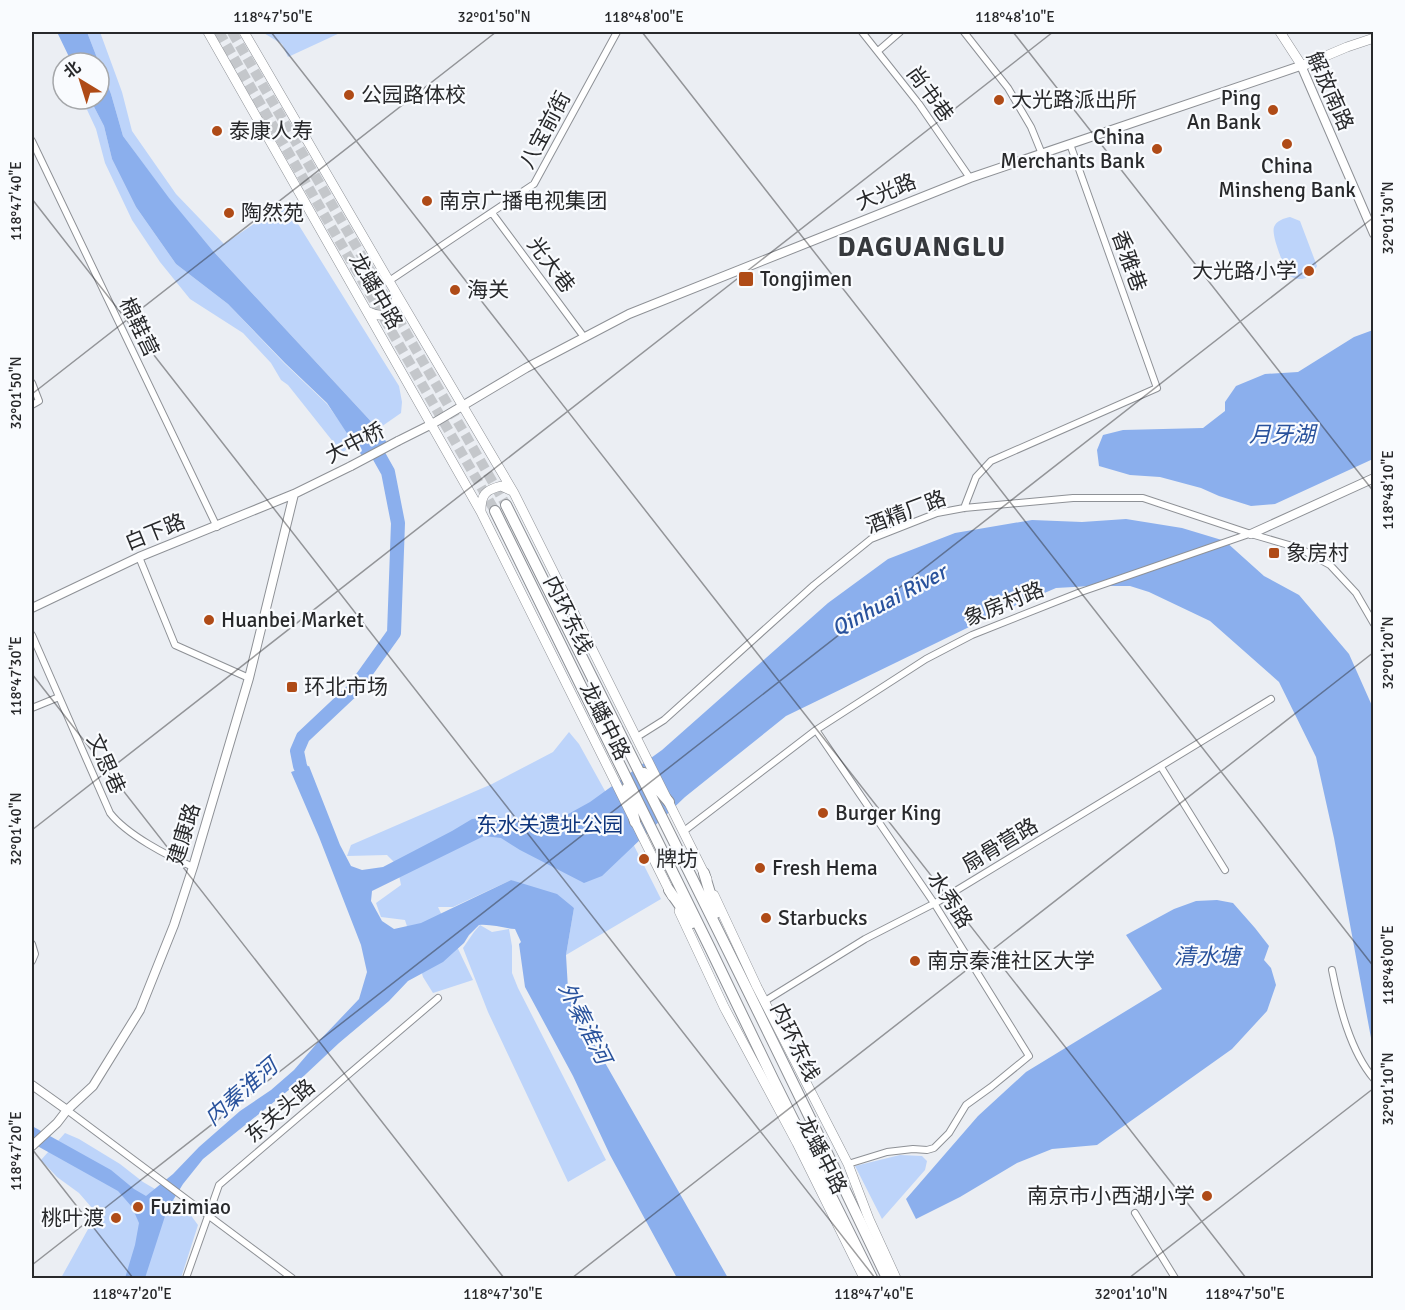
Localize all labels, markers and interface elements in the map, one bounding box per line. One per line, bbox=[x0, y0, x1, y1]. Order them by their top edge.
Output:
text: 118°47'50"E bbox=[233, 8, 313, 26]
text: 32°01'50"N bbox=[457, 8, 531, 26]
text: 118°48'00"E bbox=[604, 8, 684, 26]
text: 118°48'10"E bbox=[975, 8, 1055, 26]
street label: 解放南路 bbox=[1301, 47, 1359, 135]
north arrow bbox=[51, 51, 111, 111]
text: 北 bbox=[60, 57, 85, 83]
street label: 尚书巷 bbox=[901, 61, 959, 127]
place label: 公园路体校 bbox=[361, 82, 466, 108]
place label: Ping An Bank bbox=[1187, 85, 1261, 135]
street label: 八宝前街 bbox=[514, 87, 576, 173]
place label: 大光路派出所 bbox=[1011, 87, 1137, 113]
marker: 公园路体校 bbox=[342, 88, 356, 102]
marker: 大光路派出所 bbox=[992, 93, 1006, 107]
marker: Ping An Bank bbox=[1266, 103, 1280, 117]
place label: 泰康人寿 bbox=[229, 118, 313, 144]
marker: 泰康人寿 bbox=[210, 124, 224, 138]
place label: China Merchants Bank bbox=[1000, 124, 1145, 174]
marker: China Minsheng Bank bbox=[1280, 137, 1294, 151]
marker: China Merchants Bank bbox=[1150, 142, 1164, 156]
place label: China Minsheng Bank bbox=[1218, 153, 1356, 203]
text: 118°47'40"E bbox=[7, 161, 25, 241]
street label: 大光路 bbox=[852, 168, 920, 216]
text: 32°01'30"N bbox=[1379, 181, 1397, 255]
place label: 南京广播电视集团 bbox=[439, 188, 607, 214]
marker: 南京广播电视集团 bbox=[420, 194, 434, 208]
place label: 陶然苑 bbox=[241, 200, 304, 226]
marker: 陶然苑 bbox=[222, 206, 236, 220]
street label: 香雅巷 bbox=[1106, 227, 1152, 295]
district label: DAGUANGLU bbox=[837, 231, 1007, 264]
street label: 光大巷 bbox=[522, 232, 580, 298]
street label: 龙蟠中路 bbox=[344, 248, 408, 334]
place label: 大光路小学 bbox=[1192, 258, 1297, 284]
marker: 大光路小学 bbox=[1302, 264, 1316, 278]
place label: Tongjimen bbox=[760, 266, 852, 292]
marker: Tongjimen bbox=[737, 270, 755, 288]
place label: 海关 bbox=[467, 277, 509, 303]
marker: 海关 bbox=[448, 283, 462, 297]
street label: 棉鞋营 bbox=[114, 293, 164, 361]
text: 32°01'50"N bbox=[7, 356, 25, 430]
street label: 大中桥 bbox=[321, 417, 389, 469]
water label: 月牙湖 bbox=[1249, 421, 1318, 448]
text: 118°48'10"E bbox=[1379, 450, 1397, 530]
street label: 酒精厂路 bbox=[862, 485, 950, 539]
street label: 白下路 bbox=[121, 508, 189, 556]
place label: 象房村 bbox=[1286, 540, 1349, 566]
marker: 象房村 bbox=[1267, 546, 1281, 560]
water label: Qinhuai River bbox=[827, 557, 954, 642]
street label: 内环东线 bbox=[538, 572, 598, 658]
street label: 象房村路 bbox=[960, 576, 1048, 632]
place label: Huanbei Market bbox=[221, 607, 364, 633]
marker: Huanbei Market bbox=[202, 613, 216, 627]
text: 32°01'20"N bbox=[1379, 616, 1397, 690]
text: 118°47'30"E bbox=[7, 636, 25, 716]
place label: 环北市场 bbox=[304, 674, 388, 700]
street label: 龙蟠中路 bbox=[574, 678, 636, 764]
marker: 环北市场 bbox=[285, 680, 299, 694]
street label: 文思巷 bbox=[81, 730, 131, 798]
text: 32°01'40"N bbox=[7, 792, 25, 866]
street label: 建康路 bbox=[162, 800, 206, 868]
place label: Burger King bbox=[835, 800, 941, 826]
marker: Burger King bbox=[816, 806, 830, 820]
park label: 东水关遗址公园 bbox=[477, 812, 624, 838]
street label: 扇骨营路 bbox=[957, 812, 1043, 878]
place label: 牌坊 bbox=[656, 846, 698, 872]
marker: 牌坊 bbox=[637, 852, 651, 866]
place label: Fresh Hema bbox=[772, 855, 878, 881]
marker: Fresh Hema bbox=[753, 861, 767, 875]
street label: 水秀路 bbox=[922, 867, 978, 933]
place label: Starbucks bbox=[778, 905, 868, 931]
marker: Starbucks bbox=[759, 911, 773, 925]
text: 118°48'00"E bbox=[1379, 925, 1397, 1005]
water label: 清水塘 bbox=[1174, 943, 1244, 970]
place label: 南京秦淮社区大学 bbox=[927, 948, 1095, 974]
marker: 南京秦淮社区大学 bbox=[908, 954, 922, 968]
water label: 外秦淮河 bbox=[553, 978, 619, 1072]
street label: 内环东线 bbox=[765, 999, 825, 1085]
water label: 内秦淮河 bbox=[199, 1050, 286, 1131]
text: 32°01'10"N bbox=[1379, 1052, 1397, 1126]
street label: 东关头路 bbox=[240, 1074, 320, 1148]
text: 118°47'20"E bbox=[7, 1111, 25, 1191]
street label: 龙蟠中路 bbox=[791, 1112, 853, 1198]
place label: 南京市小西湖小学 bbox=[1027, 1183, 1195, 1209]
marker: 南京市小西湖小学 bbox=[1200, 1189, 1214, 1203]
place label: Fuzimiao bbox=[150, 1194, 231, 1220]
marker: Fuzimiao bbox=[131, 1200, 145, 1214]
place label: 桃叶渡 bbox=[41, 1205, 104, 1231]
marker: 桃叶渡 bbox=[109, 1211, 123, 1225]
text: 118°47'20"E bbox=[92, 1285, 172, 1303]
text: 118°47'30"E bbox=[463, 1285, 543, 1303]
text: 118°47'40"E bbox=[834, 1285, 914, 1303]
text: 32°01'10"N bbox=[1094, 1285, 1168, 1303]
text: 118°47'50"E bbox=[1205, 1285, 1285, 1303]

